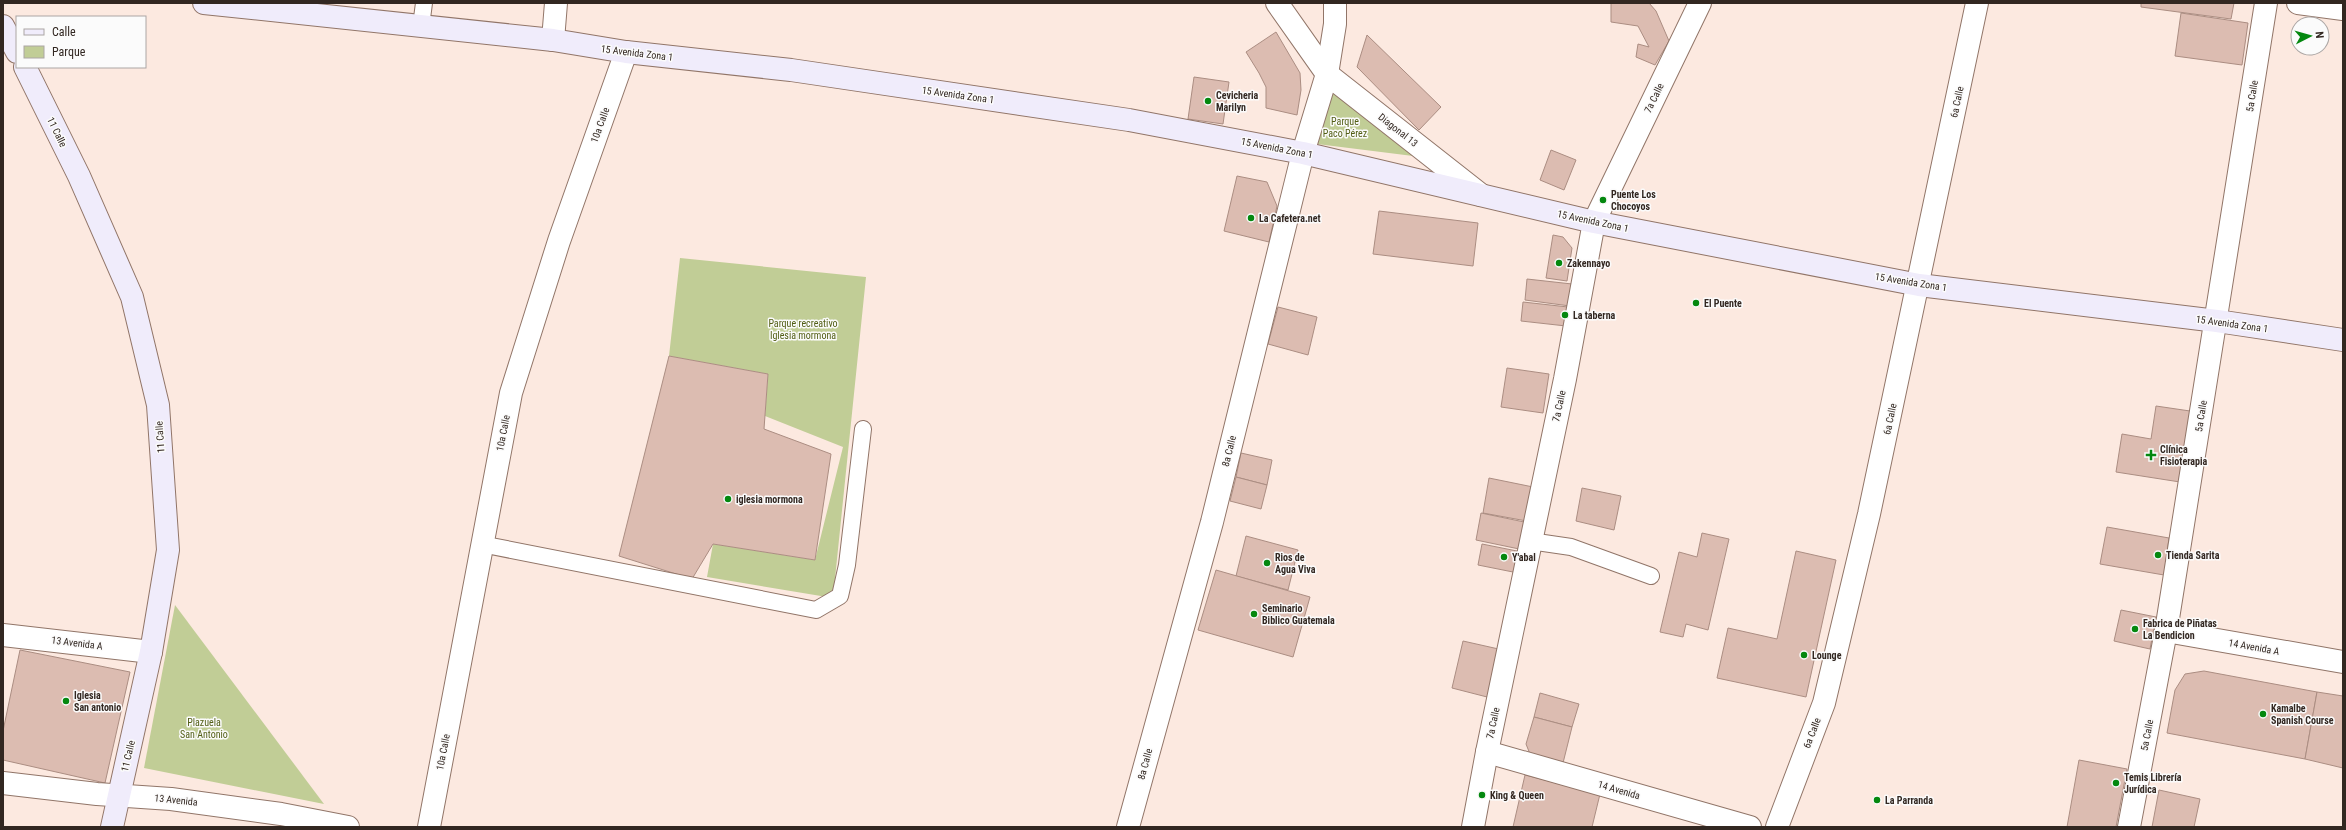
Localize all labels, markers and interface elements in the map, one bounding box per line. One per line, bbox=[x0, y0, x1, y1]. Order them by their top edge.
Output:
legend bbox=[16, 16, 146, 68]
north arrow bbox=[2290, 16, 2330, 56]
text: Calle bbox=[52, 25, 76, 39]
text: N bbox=[2313, 31, 2326, 39]
street label: 15 Avenida Zona 1 bbox=[600, 43, 674, 63]
text: Parque bbox=[52, 45, 86, 59]
street label: 5a Calle bbox=[2244, 79, 2260, 113]
street label: 7a Calle bbox=[1642, 81, 1666, 115]
street label: 15 Avenida Zona 1 bbox=[921, 84, 995, 106]
street label: 6a Calle bbox=[1948, 85, 1966, 119]
place label: Cevicheria Marilyn bbox=[1216, 90, 1259, 113]
marker: Cevicheria Marilyn bbox=[1203, 96, 1213, 106]
street label: 10a Calle bbox=[589, 106, 612, 144]
street label: Diagonal 13 bbox=[1376, 111, 1420, 149]
street label: 11 Calle bbox=[45, 115, 69, 149]
park label: Parque Paco Pérez bbox=[1323, 116, 1367, 139]
street label: 15 Avenida Zona 1 bbox=[1240, 136, 1314, 160]
place label: Puente Los Chocoyos bbox=[1611, 189, 1656, 212]
marker: Puente Los Chocoyos bbox=[1598, 195, 1608, 205]
street label: 15 Avenida Zona 1 bbox=[1556, 208, 1630, 234]
marker: La Cafetera.net bbox=[1246, 213, 1256, 223]
place label: La Cafetera.net bbox=[1259, 213, 1321, 224]
marker: Zakennayo bbox=[1554, 258, 1564, 268]
place label: Zakennayo bbox=[1567, 258, 1610, 269]
street label: 15 Avenida Zona 1 bbox=[1874, 271, 1948, 293]
marker: El Puente bbox=[1691, 298, 1701, 308]
place label: El Puente bbox=[1704, 298, 1742, 309]
marker: La taberna bbox=[1560, 310, 1570, 320]
place label: La taberna bbox=[1573, 310, 1616, 321]
street label: 15 Avenida Zona 1 bbox=[2195, 313, 2269, 335]
park label: Parque recreativo Iglesia mormona bbox=[768, 318, 838, 341]
street label: 7a Calle bbox=[1550, 389, 1568, 423]
street label: 5a Calle bbox=[2193, 399, 2209, 433]
street label: 6a Calle bbox=[1881, 402, 1899, 436]
street label: 10a Calle bbox=[494, 414, 512, 452]
street label: 11 Calle bbox=[153, 420, 167, 453]
street label: 8a Calle bbox=[1220, 434, 1238, 468]
place label: Clínica Fisioterapia bbox=[2160, 444, 2208, 467]
marker: Clínica Fisioterapia bbox=[2145, 449, 2157, 461]
marker: iglesia mormona bbox=[723, 494, 733, 504]
place label: iglesia mormona bbox=[736, 494, 803, 505]
marker: Tienda Sarita bbox=[2153, 550, 2163, 560]
place label: Tienda Sarita bbox=[2166, 550, 2220, 561]
place label: Rios de Agua Viva bbox=[1275, 552, 1316, 575]
marker: Y'abal bbox=[1499, 552, 1509, 562]
place label: Y'abal bbox=[1512, 552, 1536, 563]
marker: Rios de Agua Viva bbox=[1262, 558, 1272, 568]
place label: Seminario Biblico Guatemala bbox=[1262, 603, 1335, 626]
marker: Seminario Biblico Guatemala bbox=[1249, 609, 1259, 619]
place label: Fabrica de Piñatas La Bendicion bbox=[2143, 618, 2217, 641]
marker: Fabrica de Piñatas La Bendicion bbox=[2130, 624, 2140, 634]
street label: 13 Avenida A bbox=[51, 634, 103, 652]
street label: 14 Avenida A bbox=[2228, 637, 2281, 657]
marker: Lounge bbox=[1799, 650, 1809, 660]
place label: Lounge bbox=[1812, 650, 1842, 661]
place label: Iglesia San antonio bbox=[74, 690, 121, 713]
marker: Iglesia San antonio bbox=[61, 696, 71, 706]
place label: Kamalbe Spanish Course bbox=[2271, 703, 2334, 726]
street label: 7a Calle bbox=[1484, 706, 1502, 740]
marker: Kamalbe Spanish Course bbox=[2258, 709, 2268, 719]
street label: 6a Calle bbox=[1801, 716, 1823, 750]
park label: Plazuela San Antonio bbox=[180, 717, 228, 740]
street label: 5a Calle bbox=[2139, 718, 2155, 752]
street label: 10a Calle bbox=[434, 733, 452, 771]
street label: 11 Calle bbox=[119, 739, 137, 773]
street label: 8a Calle bbox=[1136, 747, 1155, 781]
place label: Temis Librería Jurídica bbox=[2124, 772, 2182, 795]
marker: Temis Librería Jurídica bbox=[2111, 778, 2121, 788]
street label: 14 Avenida bbox=[1597, 779, 1642, 801]
marker: King & Queen bbox=[1477, 790, 1487, 800]
place label: King & Queen bbox=[1490, 790, 1544, 801]
street label: 13 Avenida bbox=[154, 792, 198, 808]
marker: La Parranda bbox=[1872, 795, 1882, 805]
place label: La Parranda bbox=[1885, 795, 1933, 806]

